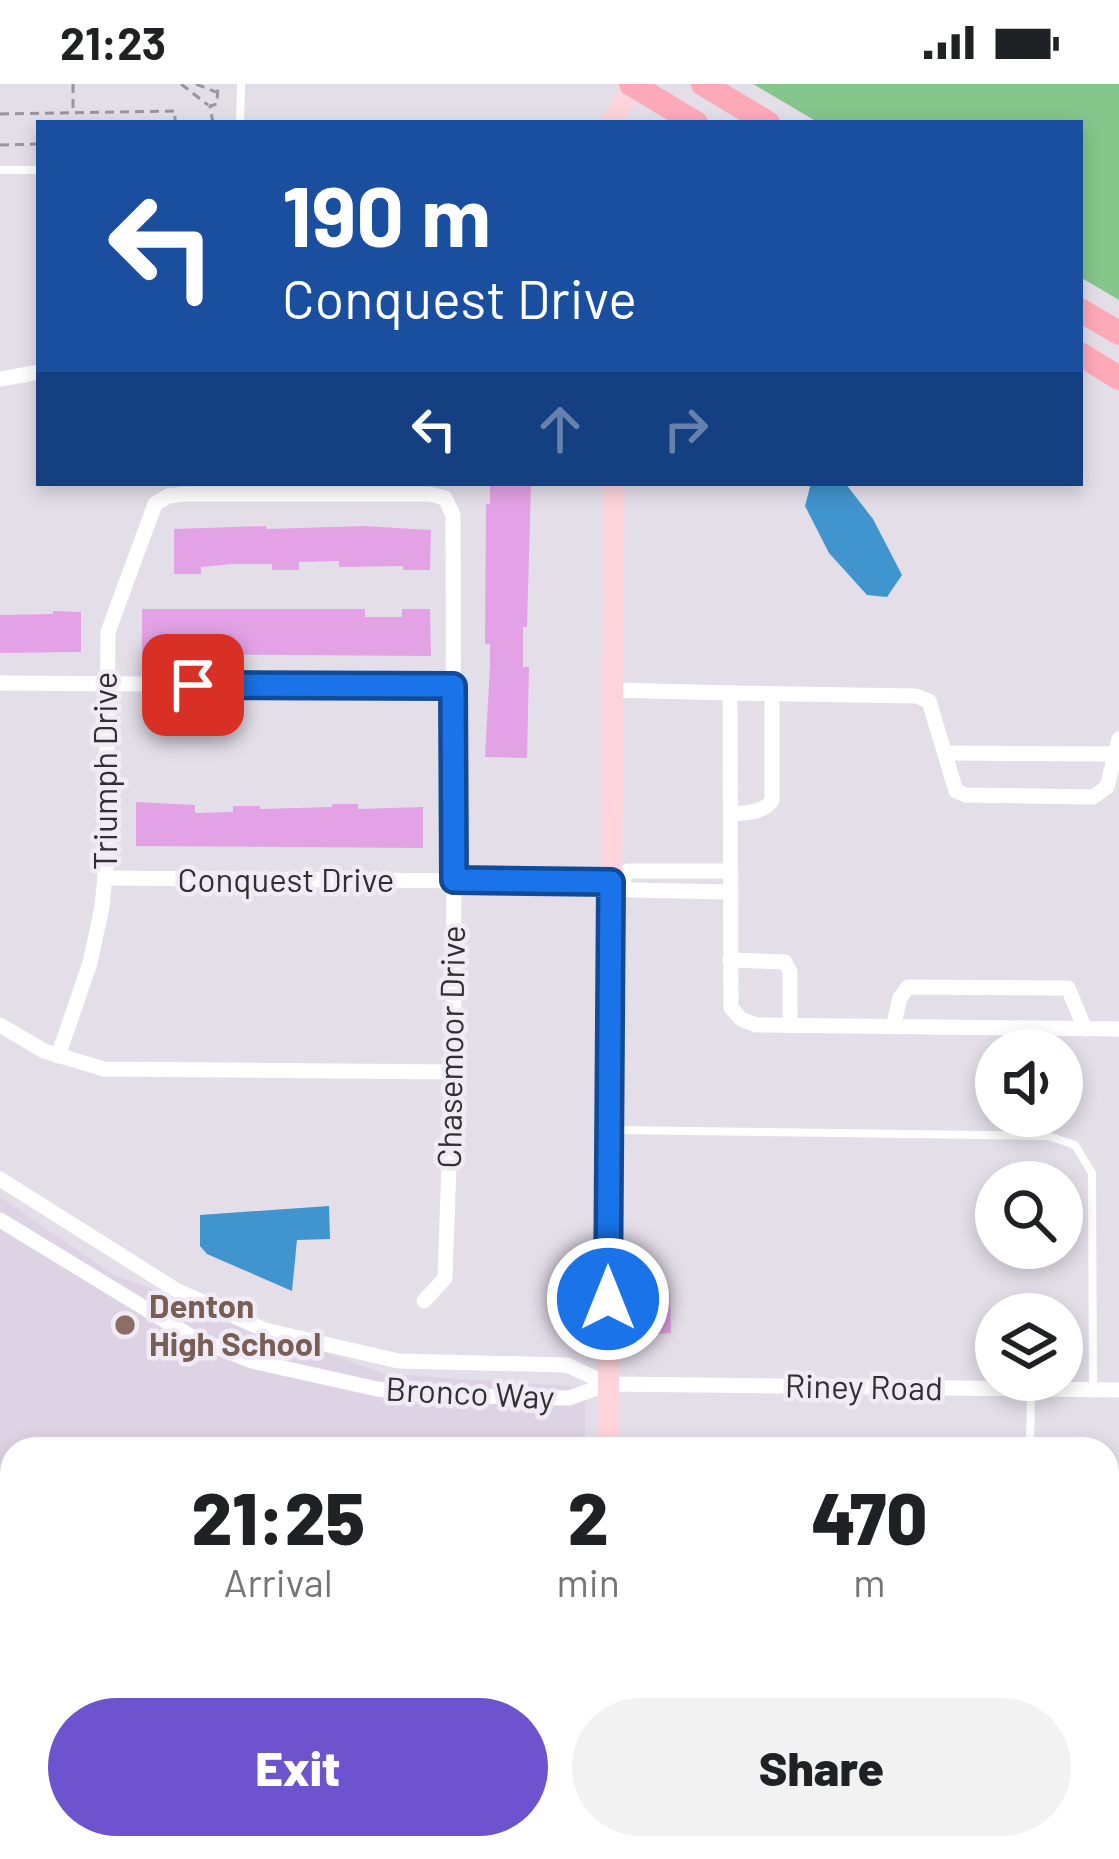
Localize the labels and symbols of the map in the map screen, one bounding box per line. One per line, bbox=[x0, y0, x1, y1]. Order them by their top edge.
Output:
pin bbox=[142, 634, 244, 736]
street label: Triumph Drive bbox=[84, 672, 124, 870]
street label: Conquest Drive bbox=[178, 859, 394, 899]
street label: Chasemoor Drive bbox=[428, 925, 472, 1169]
position arrow bbox=[545, 1236, 671, 1362]
place label: Denton High School bbox=[149, 1285, 321, 1363]
marker: Denton High School bbox=[112, 1312, 138, 1338]
street label: Riney Road bbox=[785, 1365, 943, 1407]
street label: Bronco Way bbox=[385, 1368, 555, 1416]

